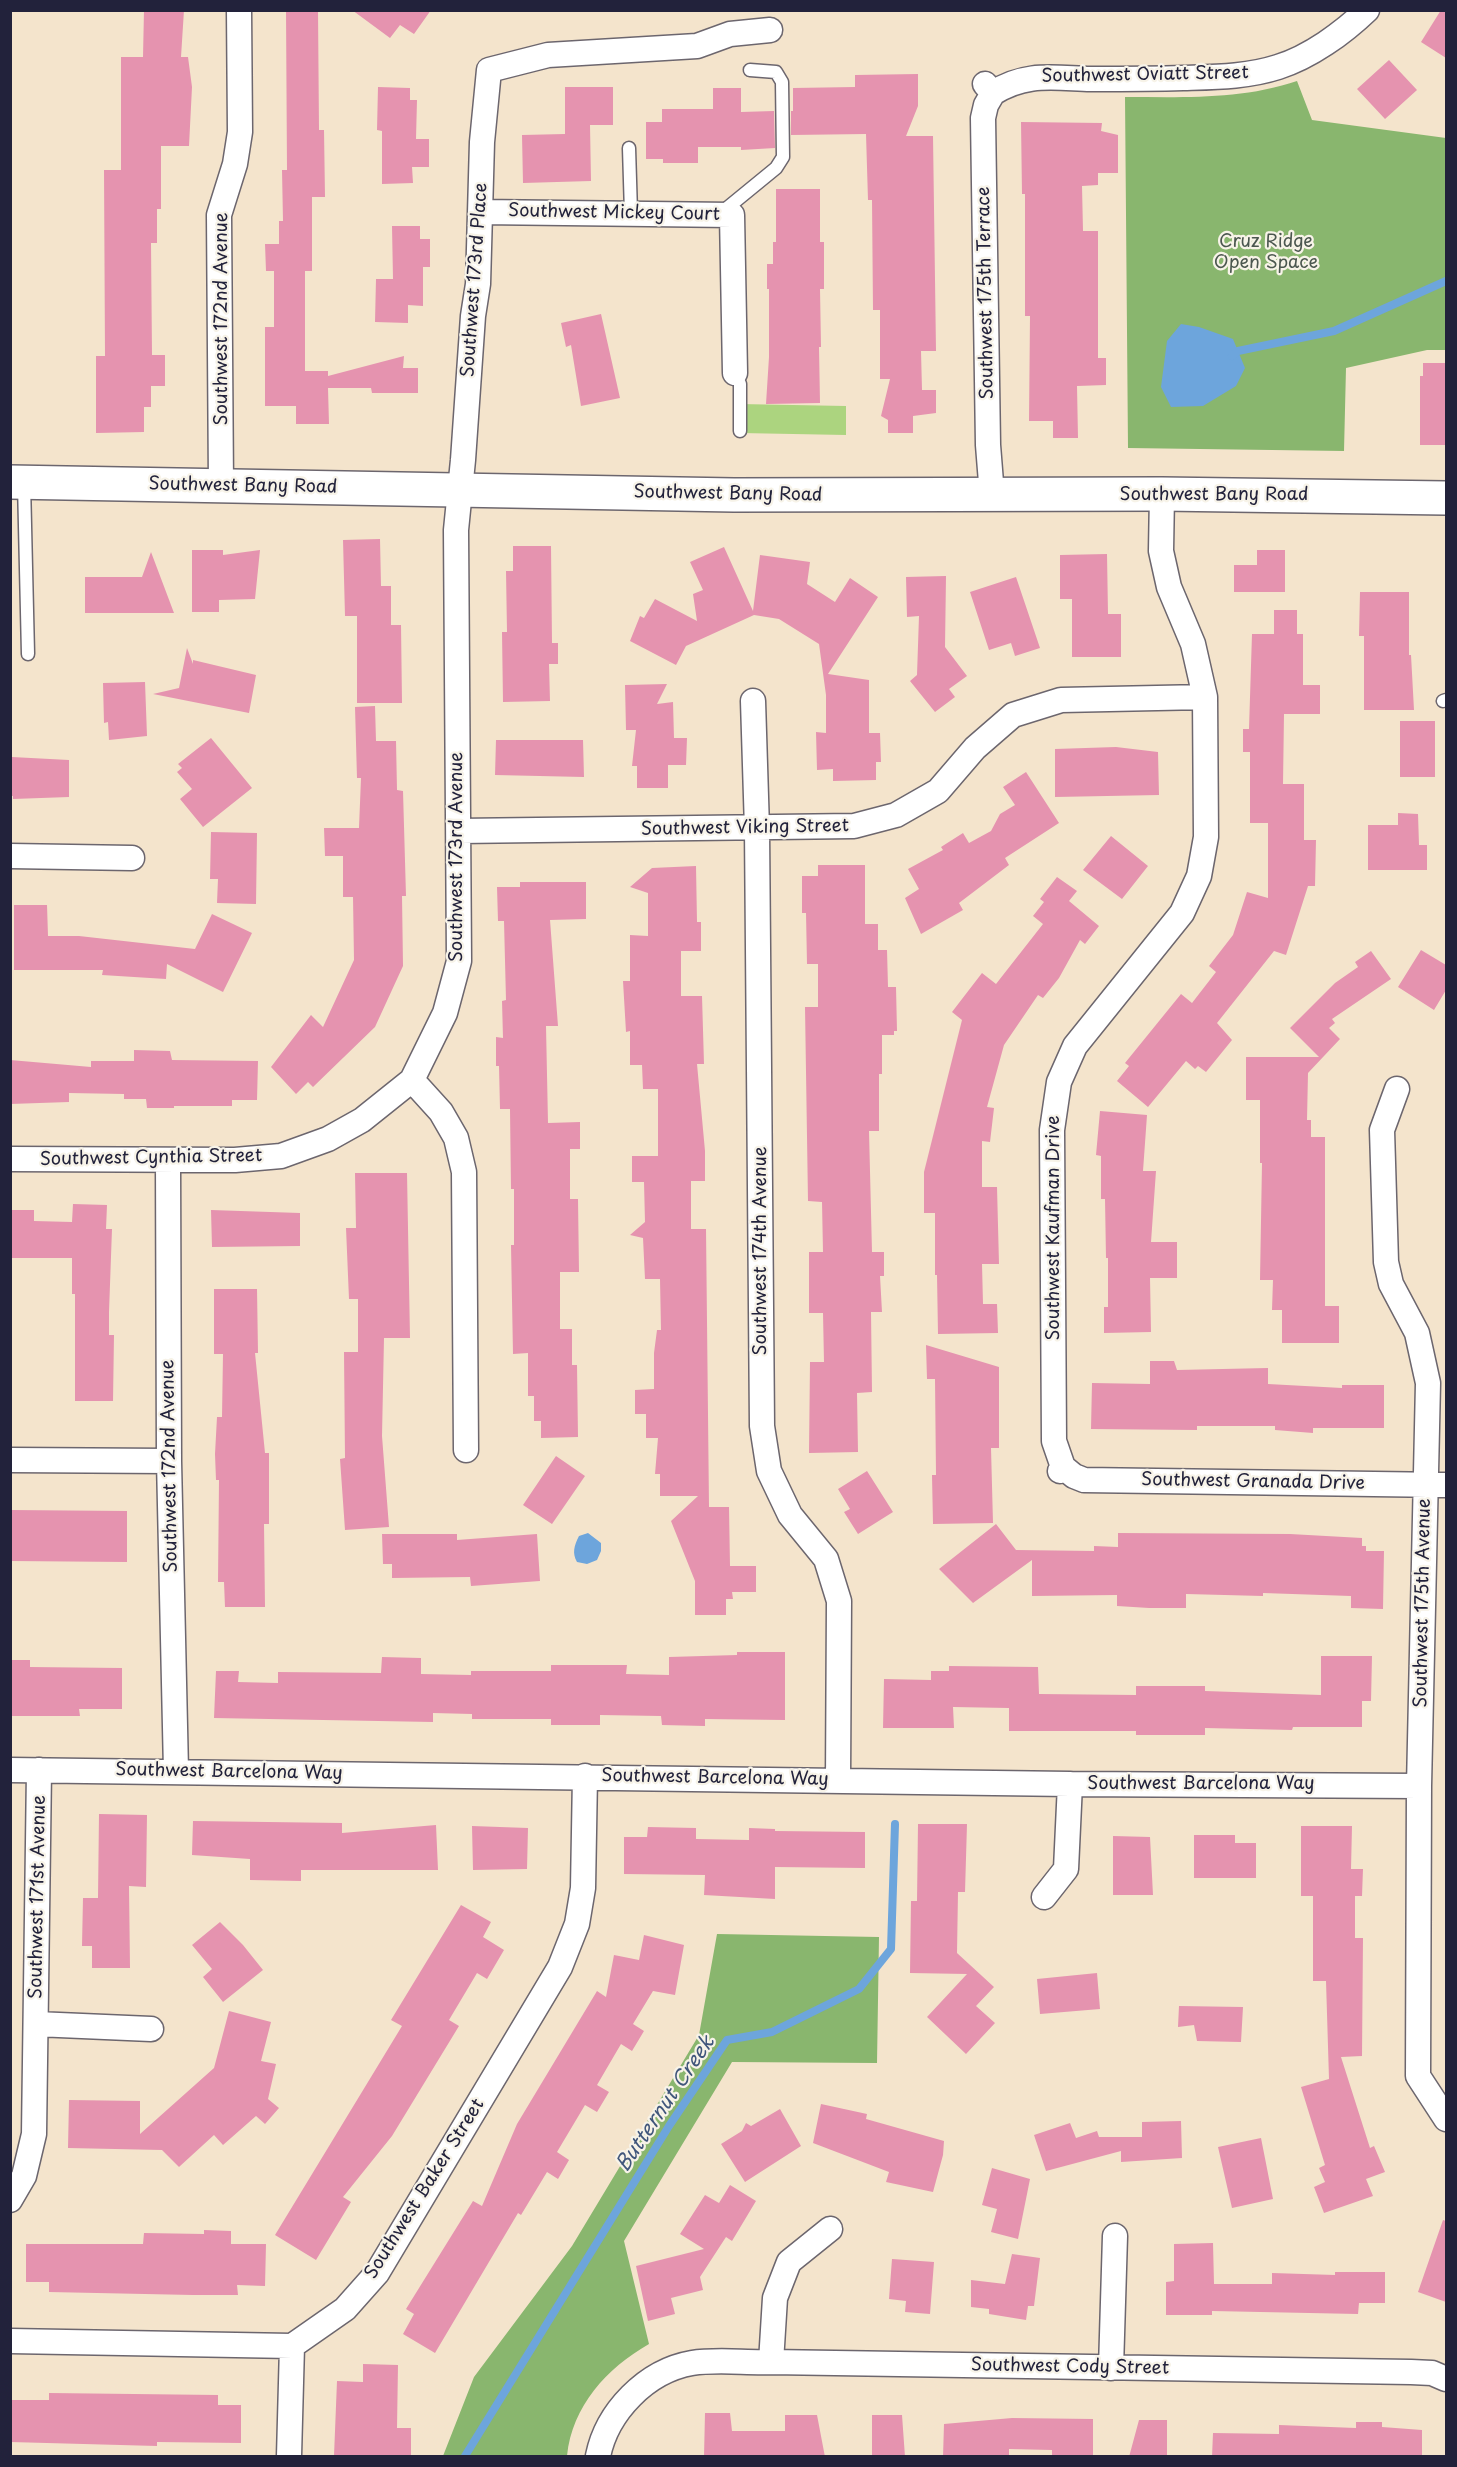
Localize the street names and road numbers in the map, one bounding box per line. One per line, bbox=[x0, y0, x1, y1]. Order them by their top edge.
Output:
street label: Southwest Oviatt Street bbox=[1041, 62, 1249, 88]
street label: Southwest 173rd Place bbox=[457, 182, 493, 378]
street label: Southwest 175th Terrace bbox=[973, 186, 999, 400]
street label: Southwest Mickey Court bbox=[508, 200, 720, 226]
street label: Southwest 172nd Avenue bbox=[211, 213, 233, 425]
street label: Southwest Bany Road bbox=[148, 474, 338, 498]
street label: Southwest Bany Road bbox=[633, 482, 823, 506]
street label: Southwest Bany Road bbox=[1120, 484, 1308, 506]
street label: Southwest 173rd Avenue bbox=[446, 752, 468, 962]
street label: Southwest Viking Street bbox=[641, 815, 849, 841]
street label: Southwest Kaufman Drive bbox=[1043, 1115, 1065, 1341]
street label: Southwest Cynthia Street bbox=[40, 1145, 262, 1171]
street label: Southwest 174th Avenue bbox=[750, 1147, 772, 1355]
street label: Southwest 172nd Avenue bbox=[157, 1359, 183, 1573]
street label: Southwest Granada Drive bbox=[1141, 1469, 1365, 1495]
street label: Southwest 175th Avenue bbox=[1410, 1498, 1436, 1708]
street label: Southwest Barcelona Way bbox=[115, 1759, 343, 1785]
street label: Southwest Barcelona Way bbox=[601, 1765, 829, 1791]
street label: Southwest Barcelona Way bbox=[1087, 1773, 1315, 1795]
street label: Southwest 171st Avenue bbox=[25, 1795, 51, 1999]
street label: Southwest Baker Street bbox=[361, 2095, 489, 2283]
street label: Southwest Cody Street bbox=[971, 2354, 1169, 2380]

